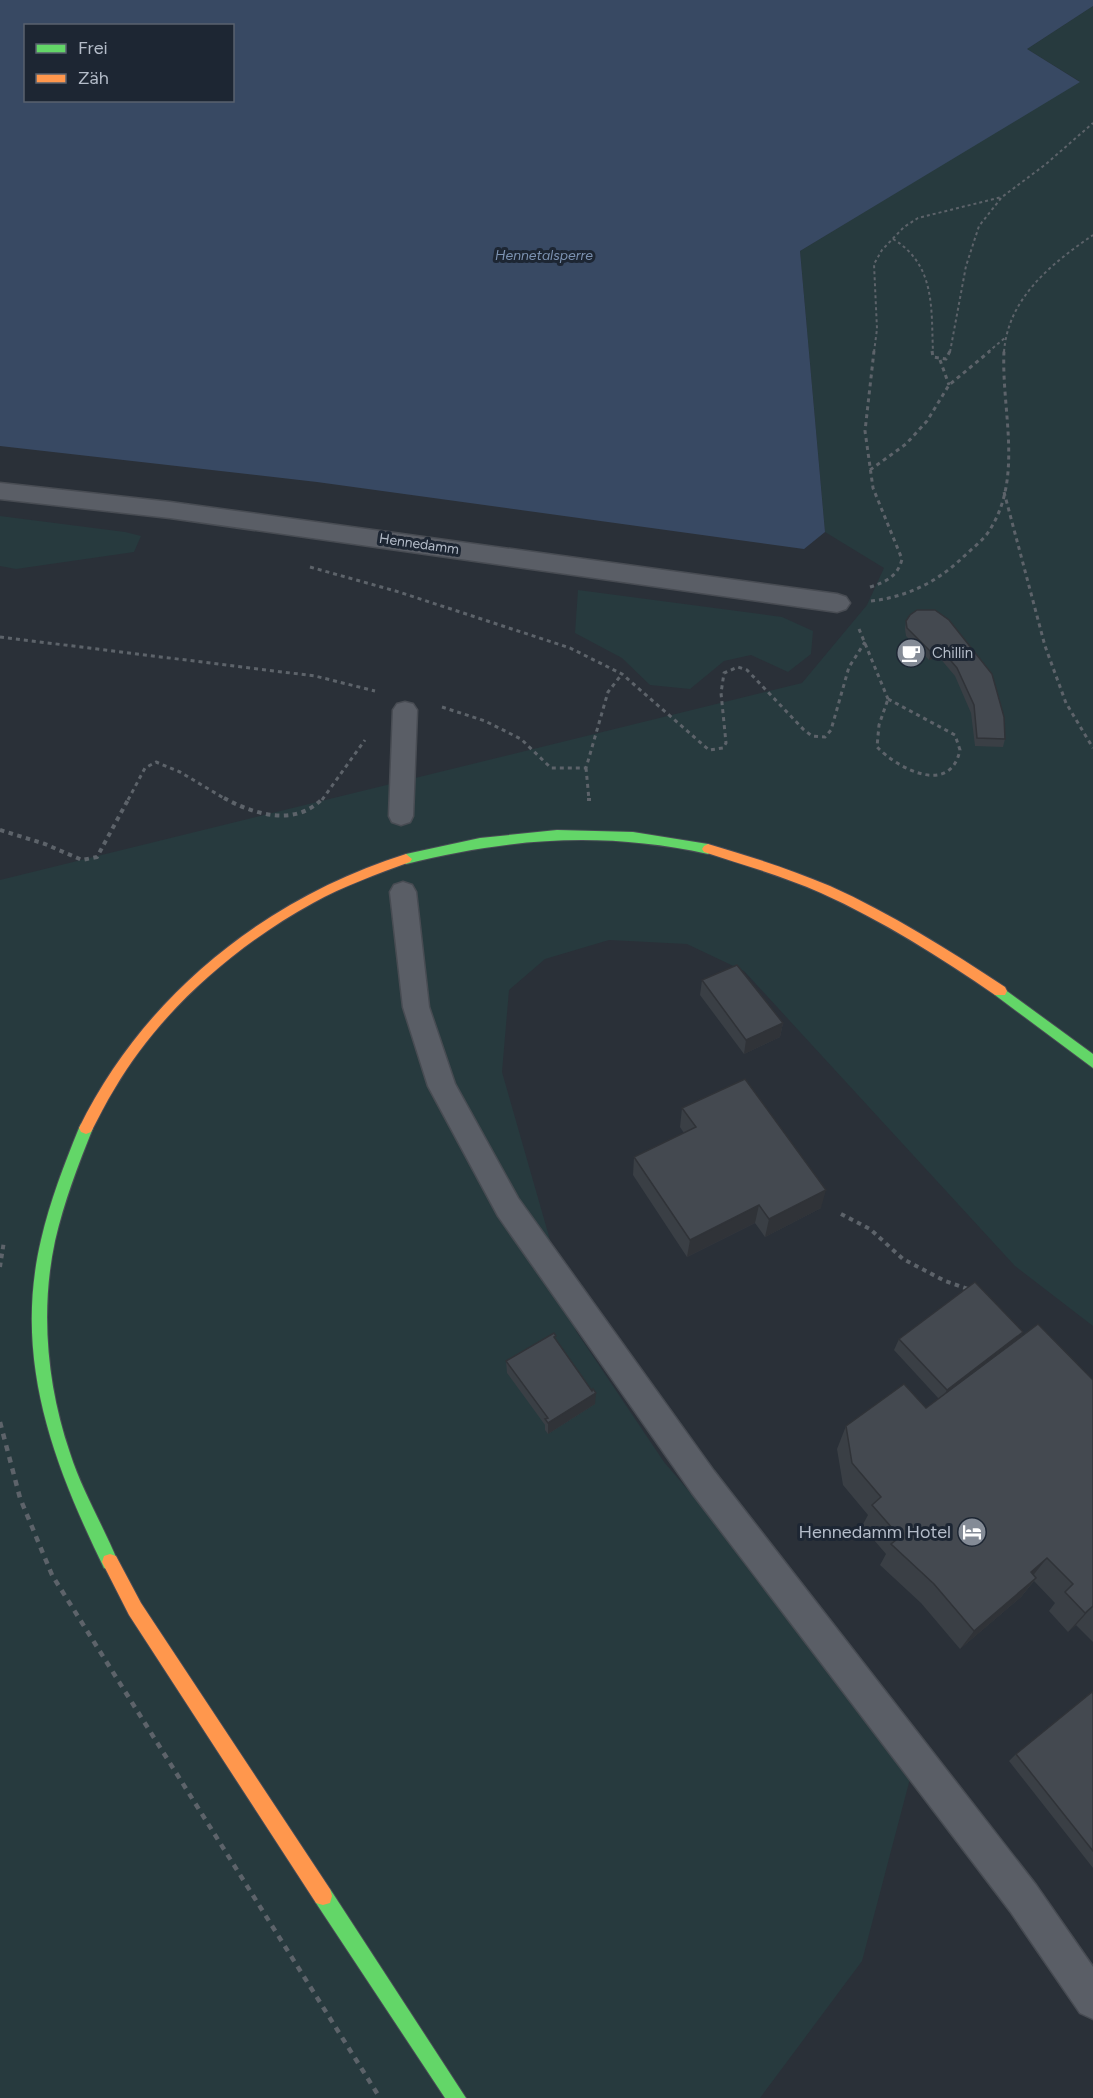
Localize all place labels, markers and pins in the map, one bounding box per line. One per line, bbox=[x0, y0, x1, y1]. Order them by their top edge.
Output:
cafe icon: Chillin bbox=[895, 637, 927, 669]
place label: Chillin bbox=[932, 644, 973, 662]
hotel icon: Hennedamm Hotel bbox=[956, 1516, 988, 1548]
place label: Hennedamm Hotel bbox=[798, 1521, 951, 1543]

